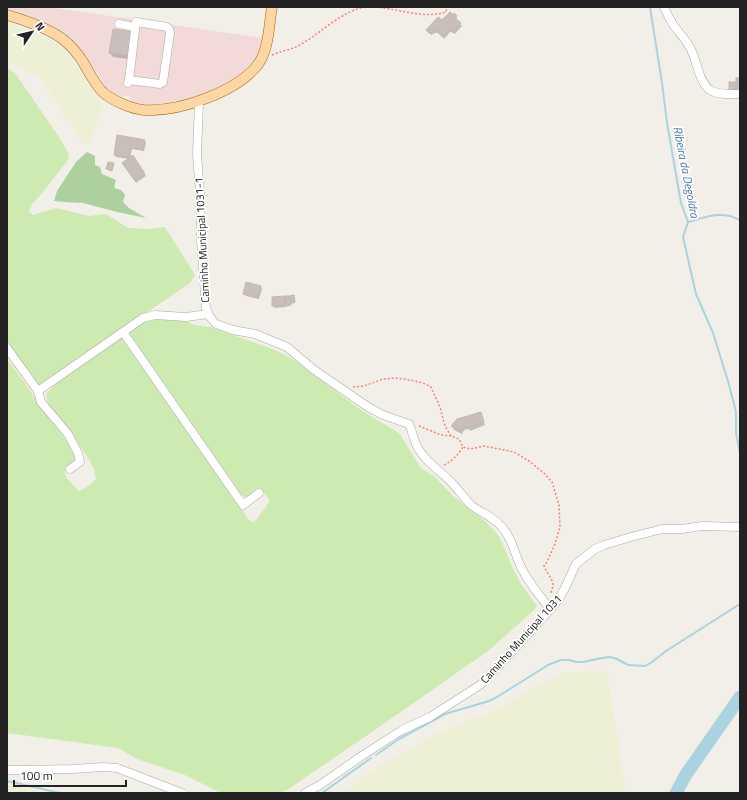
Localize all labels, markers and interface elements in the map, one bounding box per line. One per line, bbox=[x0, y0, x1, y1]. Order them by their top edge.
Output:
north arrow bbox=[12, 12, 52, 52]
text: N bbox=[31, 19, 49, 34]
water label: Ribeira da Degoldra bbox=[668, 125, 705, 220]
street label: Caminho Municipal 1031-1 bbox=[191, 177, 213, 303]
street label: Caminho Municipal 1031 bbox=[477, 591, 565, 687]
scale bar bbox=[14, 762, 126, 788]
text: 100 m bbox=[20, 766, 53, 785]

